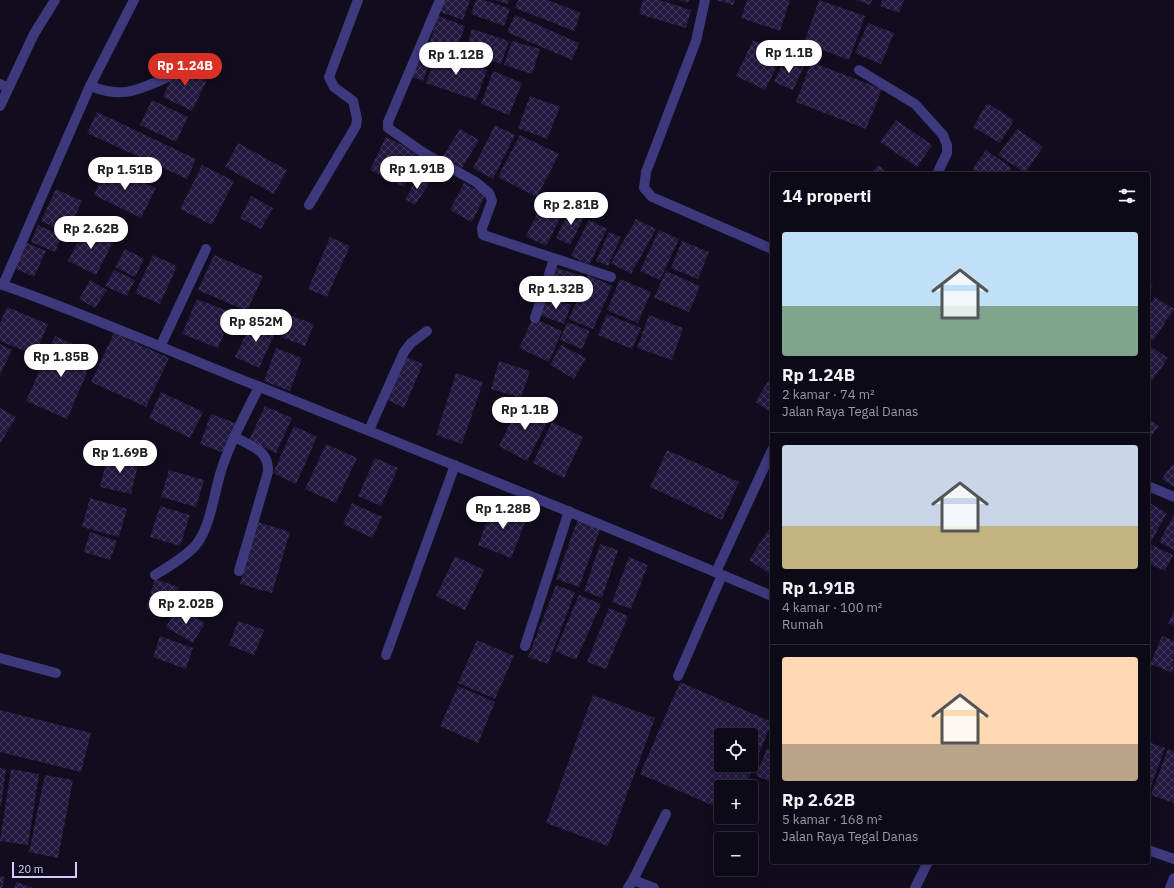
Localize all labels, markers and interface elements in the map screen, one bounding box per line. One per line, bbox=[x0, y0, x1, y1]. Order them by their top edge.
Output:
pin: Rp 1.1B bbox=[752, 40, 826, 74]
pin: Rp 1.12B bbox=[415, 42, 497, 76]
text: Rp 1.1B bbox=[765, 44, 813, 61]
text: Rp 1.12B bbox=[428, 46, 484, 63]
pin: Rp 1.24B bbox=[144, 53, 226, 87]
text: Rp 1.24B bbox=[157, 57, 213, 74]
pin: Rp 1.91B bbox=[376, 156, 458, 190]
pin: Rp 1.51B bbox=[84, 157, 166, 191]
text: Rp 1.91B bbox=[389, 160, 445, 177]
text: Rp 1.51B bbox=[97, 161, 153, 178]
text: 14 properti bbox=[782, 185, 871, 207]
icon: filters bbox=[1116, 185, 1138, 207]
pin: Rp 2.81B bbox=[530, 192, 612, 226]
text: Rp 2.81B bbox=[543, 196, 599, 213]
pin: Rp 2.62B bbox=[50, 216, 132, 250]
text: Rp 2.62B bbox=[63, 220, 119, 237]
icon: home bbox=[924, 258, 996, 330]
pin: Rp 1.32B bbox=[515, 276, 597, 310]
text: Rp 1.32B bbox=[528, 280, 584, 297]
pin: Rp 852M bbox=[219, 309, 293, 343]
text: Rp 852M bbox=[229, 313, 283, 330]
pin: Rp 1.85B bbox=[20, 344, 102, 378]
text: Rp 1.85B bbox=[33, 348, 89, 365]
text: Rp 1.24B bbox=[782, 364, 855, 386]
text: 2 kamar · 74 m² bbox=[782, 386, 875, 403]
pin: Rp 1.1B bbox=[488, 397, 562, 431]
text: Rp 1.1B bbox=[501, 401, 549, 418]
text: Jalan Raya Tegal Danas bbox=[782, 403, 918, 420]
pin: Rp 1.69B bbox=[79, 440, 161, 474]
text: Rp 1.69B bbox=[92, 444, 148, 461]
icon: home bbox=[924, 471, 996, 543]
pin: Rp 1.28B bbox=[462, 496, 544, 530]
text: Rp 1.28B bbox=[475, 500, 531, 517]
text: Rp 1.91B bbox=[782, 577, 855, 599]
pin: Rp 2.02B bbox=[145, 591, 227, 625]
text: Rp 2.02B bbox=[158, 595, 214, 612]
text: 4 kamar · 100 m² bbox=[782, 599, 882, 616]
text: Rumah bbox=[782, 616, 823, 633]
icon: home bbox=[924, 683, 996, 755]
map controls bbox=[714, 728, 758, 876]
button: locate bbox=[714, 728, 758, 772]
button: + bbox=[714, 780, 758, 824]
text: Rp 2.62B bbox=[782, 789, 855, 811]
text: 5 kamar · 168 m² bbox=[782, 811, 882, 828]
text: Jalan Raya Tegal Danas bbox=[782, 828, 918, 845]
button: − bbox=[714, 832, 758, 876]
scale bar bbox=[12, 860, 77, 879]
text: 20 m bbox=[18, 862, 43, 876]

